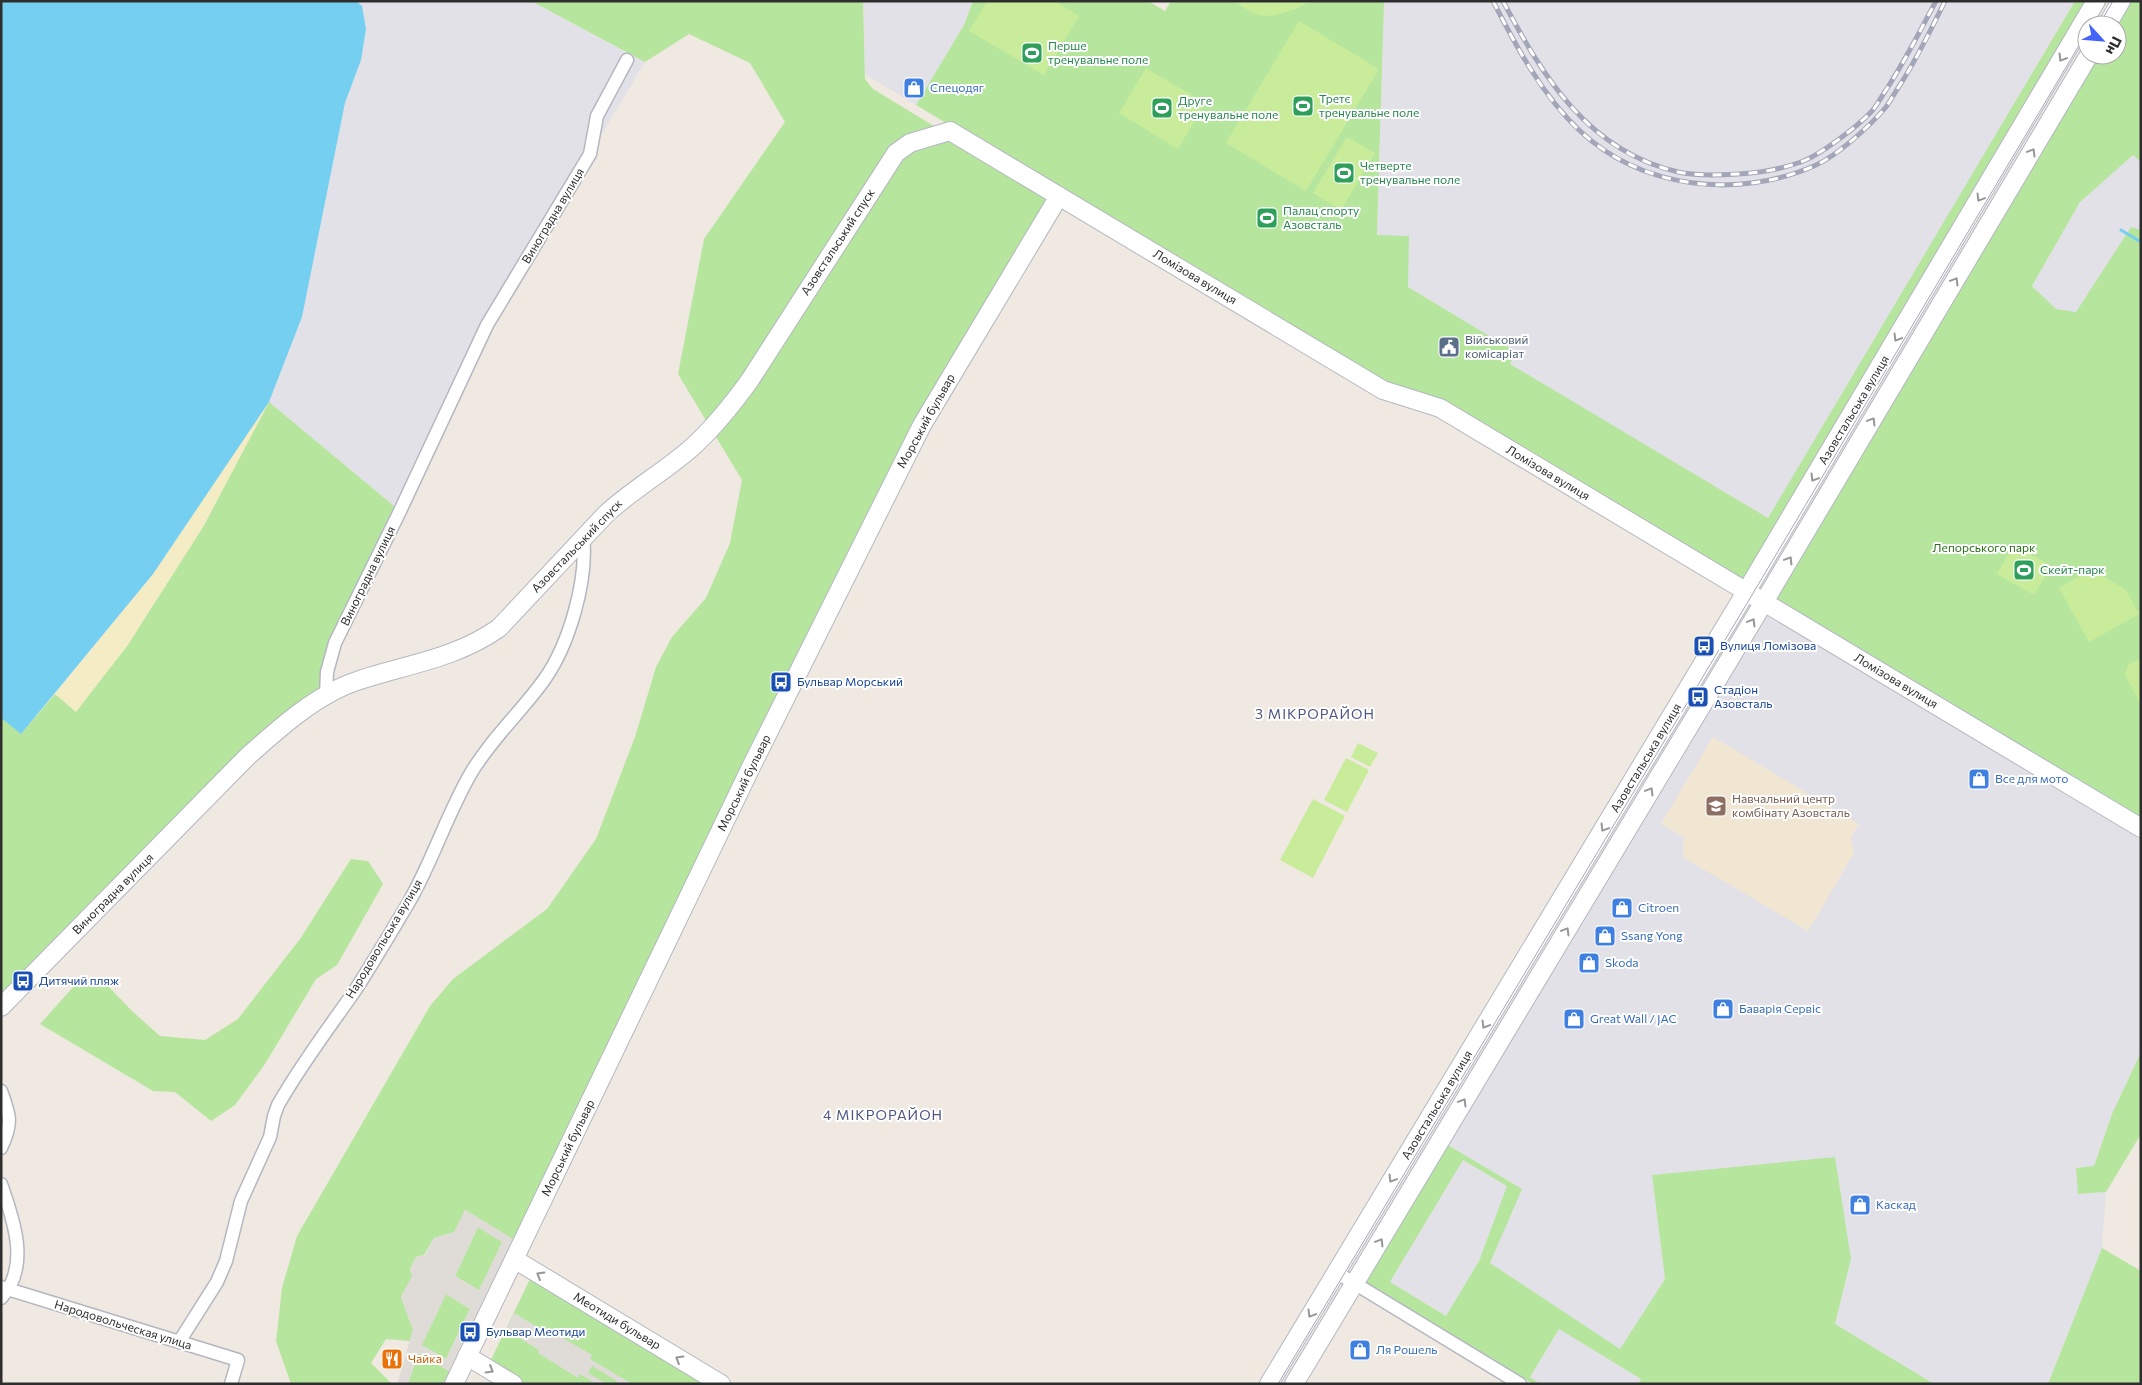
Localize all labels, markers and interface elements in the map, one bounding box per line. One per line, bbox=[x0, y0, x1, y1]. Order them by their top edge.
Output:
north arrow bbox=[2077, 15, 2127, 65]
text: Пн bbox=[2102, 34, 2126, 58]
place label: Перше тренувальне поле bbox=[1048, 38, 1148, 66]
sports icon: Перше тренувальне поле bbox=[1020, 41, 1044, 65]
one-way arrow bbox=[2059, 53, 2069, 62]
shop icon: Спецодяг bbox=[902, 76, 926, 100]
place label: Спецодяг bbox=[930, 80, 984, 94]
place label: Третє тренувальне поле bbox=[1319, 91, 1419, 119]
place label: Друге тренувальне поле bbox=[1178, 93, 1278, 121]
sports icon: Третє тренувальне поле bbox=[1291, 94, 1315, 118]
sports icon: Друге тренувальне поле bbox=[1150, 96, 1174, 120]
one-way arrow bbox=[2025, 148, 2035, 157]
place label: Четверте тренувальне поле bbox=[1360, 158, 1460, 186]
sports icon: Четверте тренувальне поле bbox=[1332, 161, 1356, 185]
street label: Виноградна вулиця bbox=[518, 165, 586, 266]
street label: Азовстальський спуск bbox=[797, 185, 877, 297]
one-way arrow bbox=[1976, 193, 1986, 202]
place label: Палац спорту Азовсталь bbox=[1283, 203, 1359, 231]
sports icon: Палац спорту Азовсталь bbox=[1255, 206, 1279, 230]
street label: Ломізова вулиця bbox=[1151, 246, 1240, 307]
one-way arrow bbox=[1949, 277, 1959, 286]
place label: Військовий комісаріат bbox=[1465, 332, 1528, 360]
one-way arrow bbox=[1893, 332, 1903, 341]
public building icon: Військовий комісаріат bbox=[1437, 335, 1461, 359]
street label: Азовстальська вулиця bbox=[1815, 352, 1891, 467]
street label: Морський бульвар bbox=[893, 371, 957, 470]
one-way arrow bbox=[1865, 417, 1875, 426]
street label: Ломізова вулиця bbox=[1504, 442, 1593, 503]
one-way arrow bbox=[1810, 472, 1820, 481]
street label: Азовстальський спуск bbox=[528, 495, 625, 595]
street label: Виноградна вулиця bbox=[337, 524, 397, 628]
park label: Лепорського парк bbox=[1933, 540, 2036, 554]
one-way arrow bbox=[1782, 557, 1792, 566]
sports icon: Скейт-парк bbox=[2012, 558, 2036, 582]
place label: Скейт-парк bbox=[2040, 562, 2105, 576]
one-way arrow bbox=[1745, 618, 1755, 627]
bus stop icon: Вулиця Ломізова bbox=[1692, 634, 1716, 658]
place label: Вулиця Ломізова bbox=[1720, 638, 1816, 652]
street label: Ломізова вулиця bbox=[1852, 650, 1941, 711]
bus stop icon: Бульвар Морський bbox=[769, 670, 793, 694]
place label: Бульвар Морський bbox=[797, 674, 903, 688]
place label: Стадіон Азовсталь bbox=[1714, 682, 1773, 710]
bus stop icon: Стадіон Азовсталь bbox=[1686, 685, 1710, 709]
street label: Азовстальська вулиця bbox=[1607, 700, 1683, 815]
district label: 3 МІКРОРАЙОН bbox=[1255, 705, 1375, 722]
street label: Морський бульвар bbox=[714, 732, 773, 833]
shop icon: Все для мото bbox=[1967, 767, 1991, 791]
place label: Все для мото bbox=[1995, 771, 2068, 785]
one-way arrow bbox=[1644, 788, 1654, 797]
place label: Навчальний центр комбінату Азовсталь bbox=[1732, 791, 1850, 819]
school or university icon: Навчальний центр комбінату Азовсталь bbox=[1704, 794, 1728, 818]
one-way arrow bbox=[1600, 823, 1610, 832]
street label: Виноградна вулиця bbox=[69, 850, 156, 937]
street label: Народовольська вулиця bbox=[342, 876, 424, 1001]
shop icon: Citroen bbox=[1610, 896, 1634, 920]
place label: Citroen bbox=[1638, 900, 1679, 914]
shop icon: Ssang Yong bbox=[1593, 924, 1617, 948]
one-way arrow bbox=[1560, 927, 1570, 936]
place label: Ssang Yong bbox=[1621, 928, 1683, 942]
shop icon: Skoda bbox=[1577, 951, 1601, 975]
place label: Skoda bbox=[1605, 955, 1639, 969]
bus stop icon: Дитячий пляж bbox=[11, 969, 35, 993]
place label: Дитячий пляж bbox=[39, 973, 120, 987]
shop icon: Баварія Сервіс bbox=[1711, 997, 1735, 1021]
place label: Баварія Сервіс bbox=[1739, 1001, 1821, 1015]
shop icon: Great Wall / JAC bbox=[1562, 1007, 1586, 1031]
place label: Great Wall / JAC bbox=[1590, 1011, 1677, 1026]
one-way arrow bbox=[1481, 1020, 1491, 1029]
street label: Азовстальська вулиця bbox=[1398, 1047, 1474, 1162]
street label: Морський бульвар bbox=[538, 1097, 597, 1198]
one-way arrow bbox=[1457, 1099, 1467, 1108]
district label: 4 МІКРОРАЙОН bbox=[823, 1106, 943, 1123]
one-way arrow bbox=[1389, 1174, 1399, 1183]
shop icon: Каскад bbox=[1848, 1193, 1872, 1217]
place label: Каскад bbox=[1876, 1197, 1916, 1211]
one-way arrow bbox=[1373, 1238, 1383, 1247]
one-way arrow bbox=[536, 1271, 545, 1281]
street label: Меотиди бульвар bbox=[571, 1289, 664, 1352]
street label: Народовольческая улица bbox=[53, 1296, 194, 1352]
one-way arrow bbox=[1308, 1309, 1317, 1318]
bus stop icon: Бульвар Меотиди bbox=[458, 1320, 482, 1344]
place label: Бульвар Меотиди bbox=[486, 1324, 585, 1338]
shop icon: Ля Рошель bbox=[1348, 1338, 1372, 1362]
place label: Ля Рошель bbox=[1376, 1342, 1438, 1356]
restaurant icon: Чайка bbox=[380, 1347, 404, 1371]
place label: Чайка bbox=[408, 1351, 442, 1365]
one-way arrow bbox=[676, 1355, 685, 1365]
one-way arrow bbox=[485, 1363, 494, 1373]

